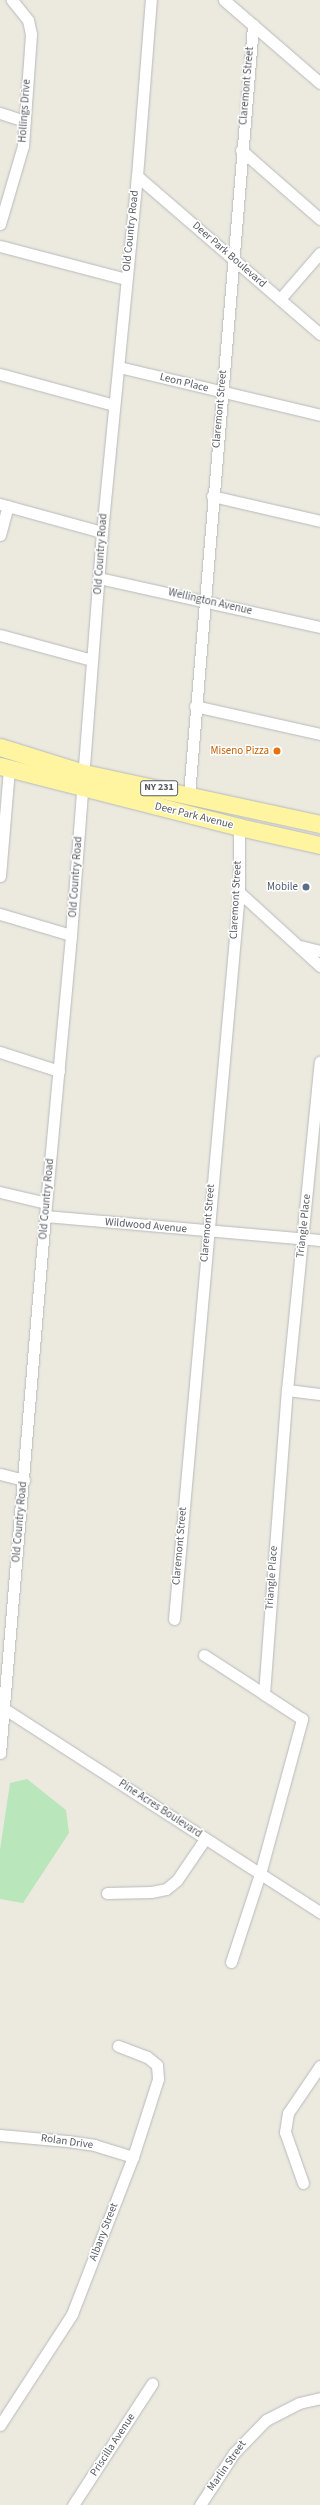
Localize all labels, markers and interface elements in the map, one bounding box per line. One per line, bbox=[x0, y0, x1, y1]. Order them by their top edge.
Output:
street label: Claremont Street bbox=[237, 46, 257, 126]
street label: Hollings Drive bbox=[16, 79, 34, 143]
street label: Old Country Road bbox=[120, 190, 142, 272]
street label: Deer Park Boulevard bbox=[189, 219, 269, 291]
street label: Claremont Street bbox=[210, 369, 230, 449]
street label: Leon Place bbox=[158, 371, 210, 395]
street label: Old Country Road bbox=[92, 513, 110, 595]
street label: Wellington Avenue bbox=[167, 586, 253, 618]
place label: Miseno Pizza bbox=[210, 744, 269, 758]
marker: Miseno Pizza bbox=[272, 746, 282, 756]
road number: NY 231 bbox=[140, 780, 178, 796]
street label: Deer Park Avenue bbox=[153, 800, 235, 832]
street label: Old Country Road bbox=[67, 836, 85, 918]
street label: Claremont Street bbox=[227, 861, 245, 939]
place label: Mobile bbox=[267, 880, 298, 894]
marker: Mobile bbox=[301, 882, 311, 892]
street label: Old Country Road bbox=[37, 1158, 57, 1240]
street label: Claremont Street bbox=[198, 1183, 218, 1263]
street label: Triangle Place bbox=[294, 1193, 314, 1259]
street label: Wildwood Avenue bbox=[104, 1216, 188, 1236]
street label: Old Country Road bbox=[10, 1481, 30, 1563]
street label: Claremont Street bbox=[170, 1506, 190, 1586]
street label: Triangle Place bbox=[263, 1545, 281, 1611]
street label: Pine Acres Boulevard bbox=[116, 1777, 204, 1841]
street label: Rolan Drive bbox=[40, 2132, 94, 2152]
street label: Albany Street bbox=[87, 2201, 121, 2263]
street label: Priscilla Avenue bbox=[88, 2411, 138, 2479]
street label: Marlin Street bbox=[205, 2438, 249, 2494]

